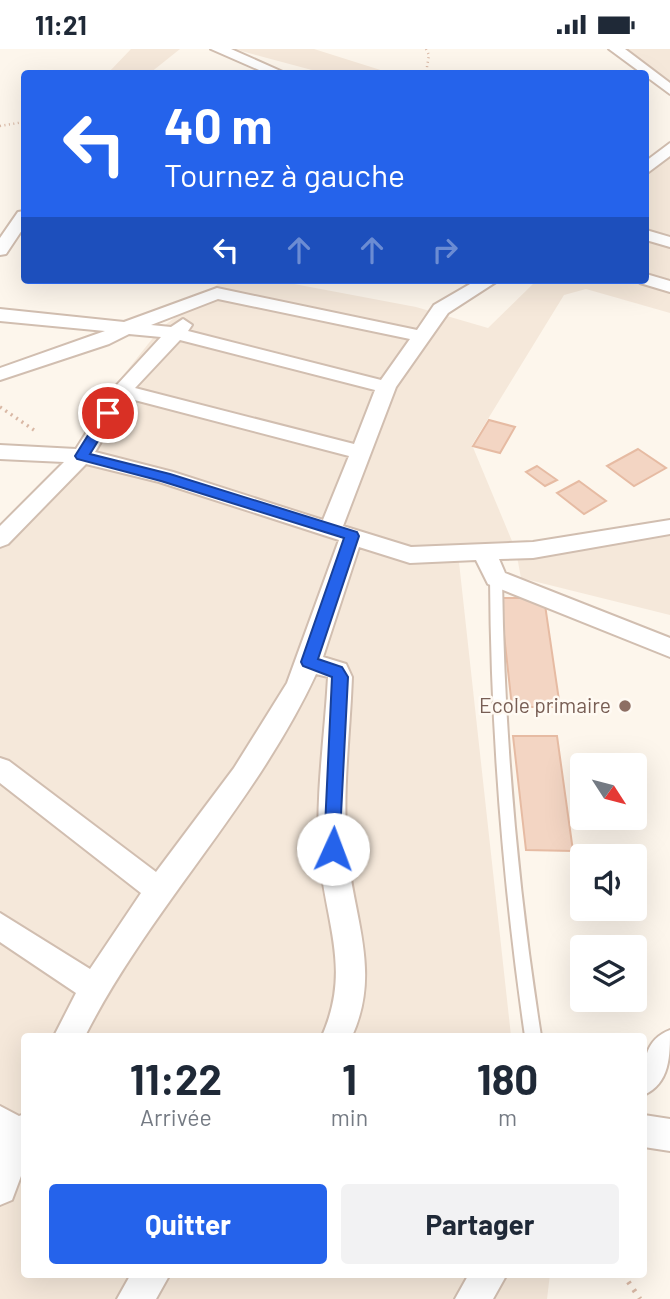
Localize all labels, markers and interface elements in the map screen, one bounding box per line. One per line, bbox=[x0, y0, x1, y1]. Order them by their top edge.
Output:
text: 11:21 bbox=[35, 9, 87, 40]
text: 40 m bbox=[164, 95, 272, 154]
icon: left bbox=[49, 98, 140, 189]
text: Tournez à gauche bbox=[164, 155, 405, 193]
icon: left bbox=[207, 231, 245, 269]
icon: ahead bbox=[280, 231, 318, 269]
icon: ahead bbox=[353, 231, 391, 269]
icon: right bbox=[426, 231, 464, 269]
pin bbox=[78, 383, 138, 443]
icon: arrive bbox=[89, 394, 127, 432]
place label: Ecole primaire bbox=[479, 692, 611, 717]
marker: Ecole primaire bbox=[617, 698, 633, 714]
north arrow bbox=[570, 753, 648, 829]
map controls bbox=[570, 753, 647, 1012]
position arrow bbox=[296, 812, 370, 886]
button: sound bbox=[570, 844, 647, 921]
button: layers bbox=[570, 935, 647, 1012]
text: 11:22 bbox=[130, 1053, 222, 1103]
text: 1 bbox=[342, 1053, 357, 1103]
text: 180 bbox=[477, 1053, 538, 1103]
text: Arrivée bbox=[140, 1103, 212, 1131]
text: min bbox=[331, 1103, 368, 1131]
text: m bbox=[498, 1103, 517, 1131]
button: Quitter bbox=[49, 1184, 327, 1264]
button: Partager bbox=[341, 1184, 619, 1264]

